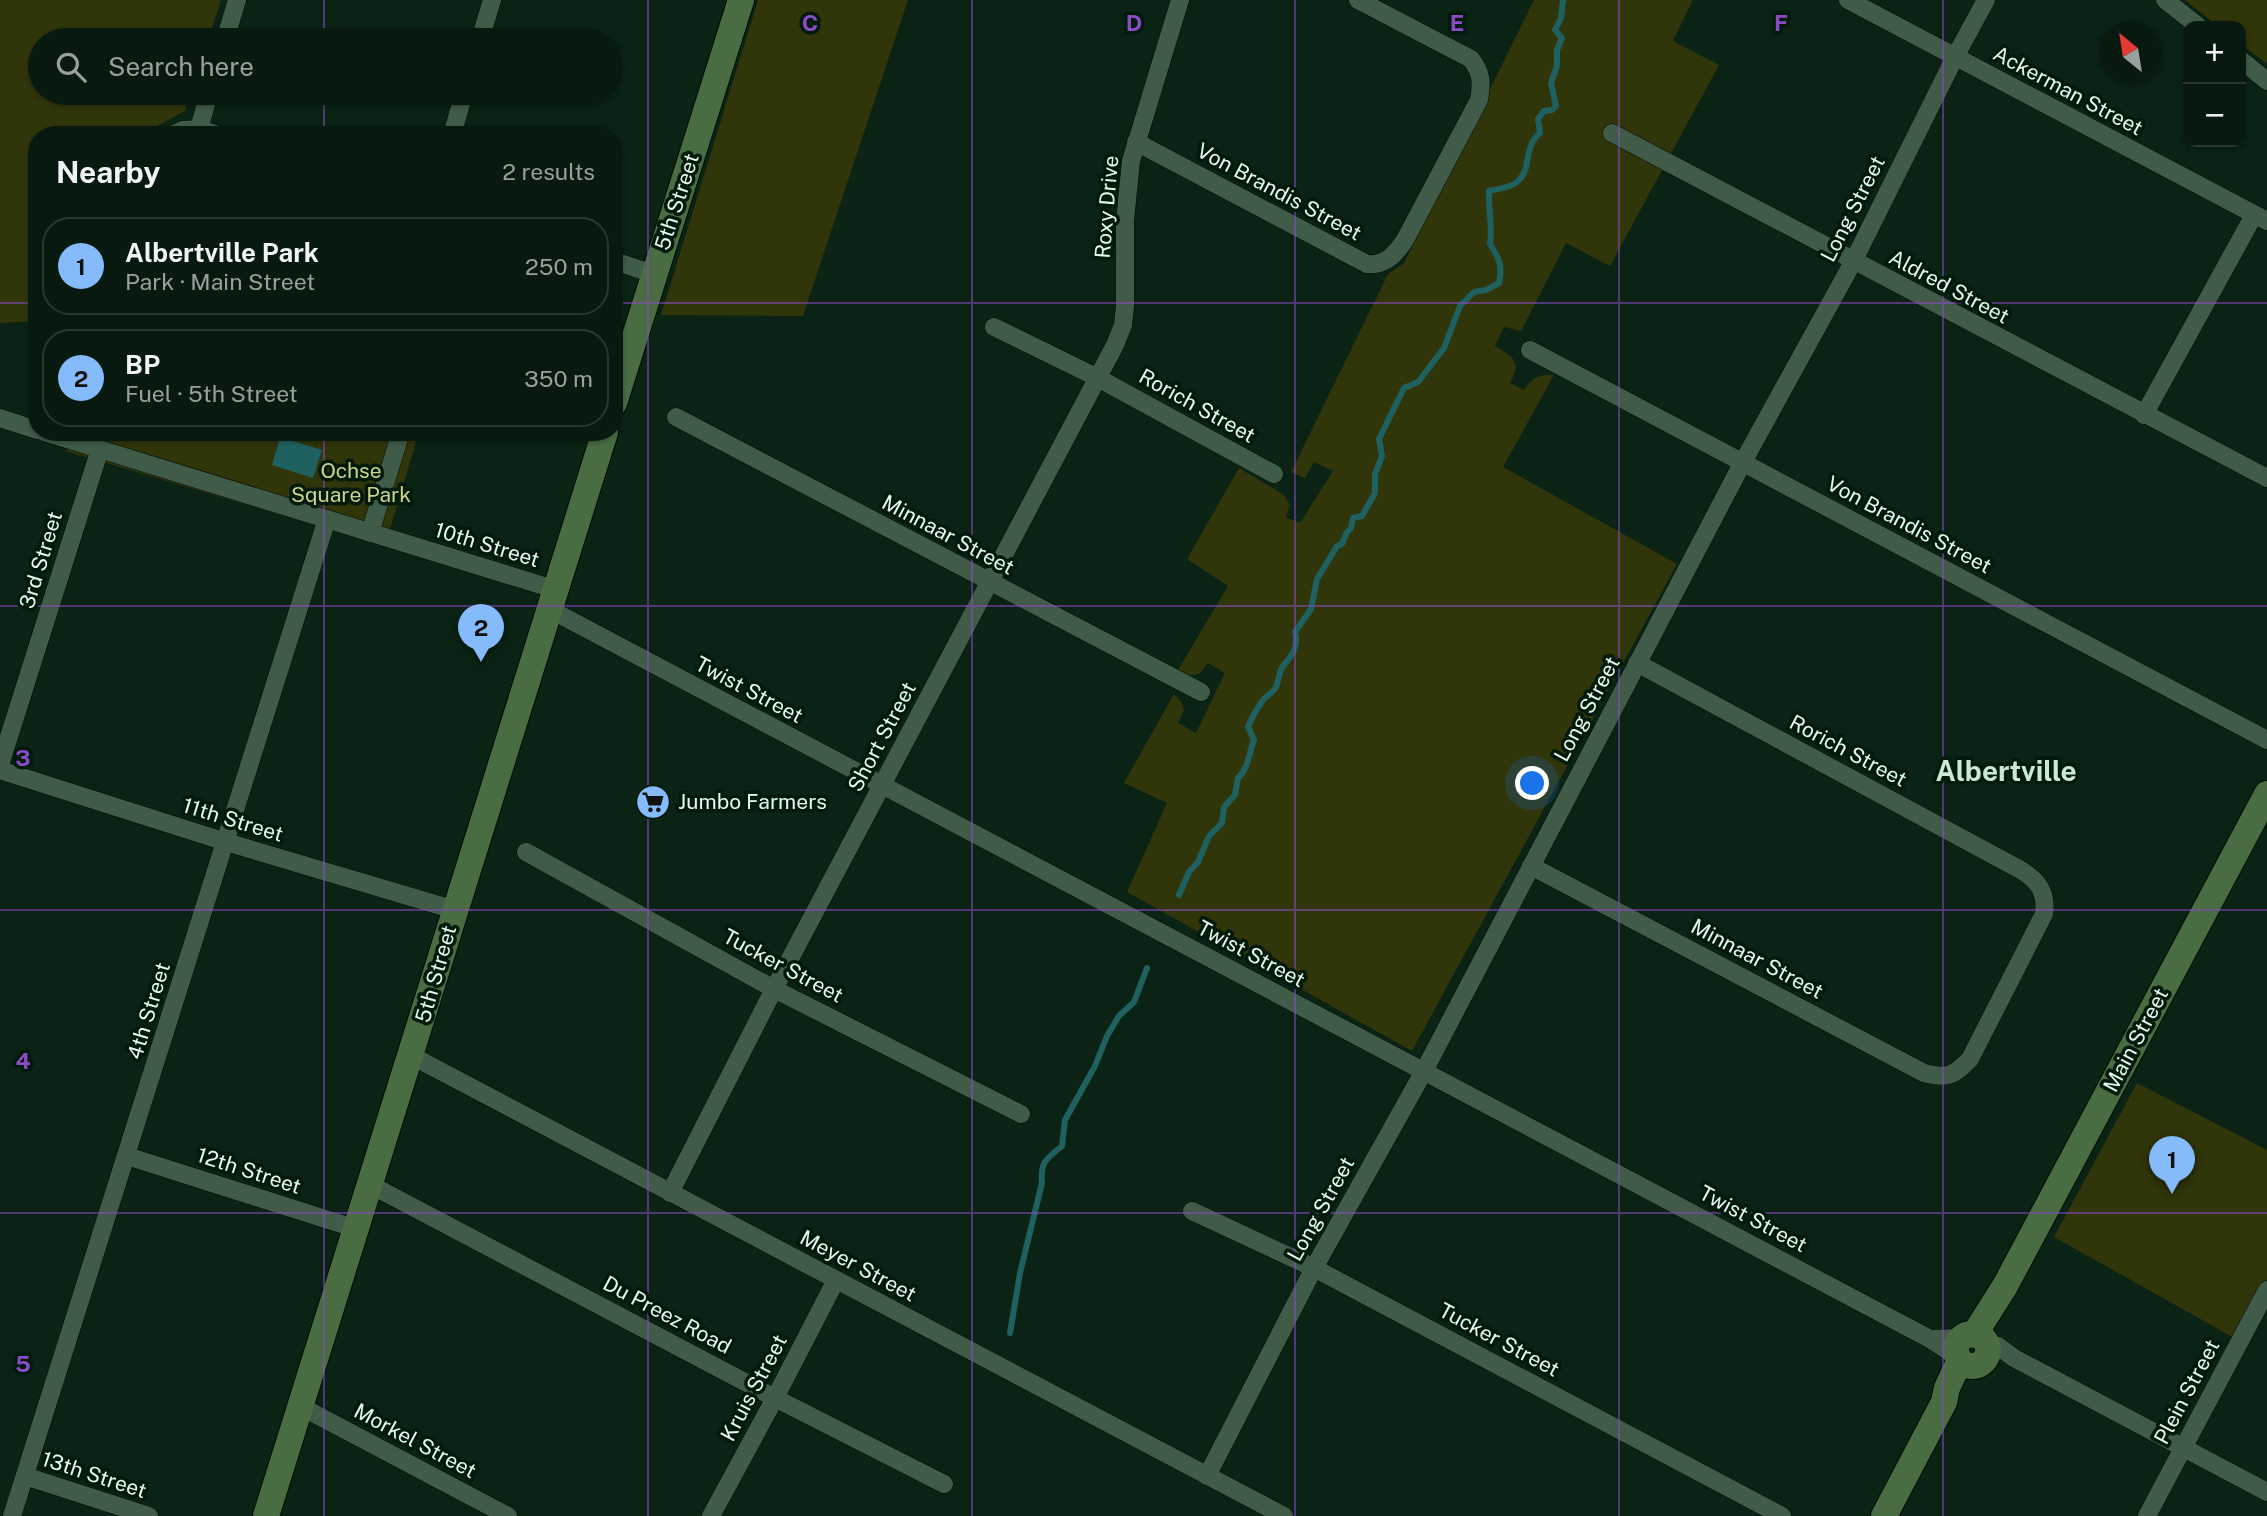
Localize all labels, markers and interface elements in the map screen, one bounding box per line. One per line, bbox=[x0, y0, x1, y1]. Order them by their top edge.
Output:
text: C bbox=[802, 9, 818, 36]
text: D bbox=[1126, 9, 1142, 36]
text: E bbox=[1450, 9, 1464, 36]
text: F bbox=[1774, 9, 1788, 36]
north arrow bbox=[2099, 21, 2162, 84]
map controls bbox=[2183, 21, 2246, 147]
button: + bbox=[2183, 21, 2246, 84]
search box bbox=[28, 28, 623, 105]
street label: Ackerman Street bbox=[1989, 41, 2147, 140]
icon: search bbox=[52, 48, 90, 86]
text: Search here bbox=[108, 51, 254, 82]
button: − bbox=[2183, 84, 2246, 147]
street label: Von Brandis Street bbox=[1193, 138, 1366, 245]
street label: 5th Street bbox=[649, 150, 704, 253]
street label: Long Street bbox=[1815, 152, 1890, 266]
text: Nearby bbox=[56, 154, 160, 190]
street label: Roxy Drive bbox=[1090, 154, 1123, 260]
text: 2 results bbox=[502, 158, 595, 185]
text: Albertville Park bbox=[125, 237, 319, 268]
street label: Aldred Street bbox=[1885, 244, 2014, 329]
text: 1 bbox=[76, 253, 86, 280]
text: 250 m bbox=[525, 253, 593, 280]
text: Park · Main Street bbox=[125, 268, 315, 295]
text: BP bbox=[125, 349, 160, 380]
street label: Rorich Street bbox=[1135, 363, 1260, 448]
text: 2 bbox=[74, 365, 88, 392]
text: 350 m bbox=[524, 365, 593, 392]
text: Fuel · 5th Street bbox=[125, 380, 298, 407]
park label: Ochse Square Park bbox=[291, 458, 411, 507]
street label: Von Brandis Street bbox=[1823, 471, 1996, 578]
street label: Minnaar Street bbox=[878, 489, 1019, 580]
street label: 3rd Street bbox=[14, 508, 67, 611]
street label: 10th Street bbox=[432, 517, 543, 572]
pin: 2 bbox=[458, 604, 504, 662]
street label: Twist Street bbox=[691, 651, 807, 728]
street label: Long Street bbox=[1548, 652, 1625, 766]
street label: Short Street bbox=[842, 678, 921, 796]
street label: Rorich Street bbox=[1785, 709, 1911, 792]
text: 3 bbox=[15, 744, 31, 771]
district label: Albertville bbox=[1935, 754, 2077, 787]
your location bbox=[1515, 766, 1549, 800]
supermarket icon: Jumbo Farmers bbox=[634, 783, 672, 821]
place label: Jumbo Farmers bbox=[678, 789, 827, 814]
street label: 11th Street bbox=[180, 792, 286, 847]
street label: Minnaar Street bbox=[1687, 913, 1828, 1004]
street label: Twist Street bbox=[1193, 915, 1309, 992]
street label: 5th Street bbox=[410, 922, 461, 1025]
street label: Tucker Street bbox=[719, 923, 848, 1008]
street label: 4th Street bbox=[122, 959, 175, 1062]
street label: Main Street bbox=[2098, 984, 2173, 1096]
text: 4 bbox=[15, 1047, 31, 1074]
pin: 1 bbox=[2149, 1136, 2195, 1194]
street label: 12th Street bbox=[194, 1142, 304, 1199]
street label: Long Street bbox=[1282, 1152, 1359, 1265]
street label: Twist Street bbox=[1695, 1180, 1811, 1257]
street label: Meyer Street bbox=[796, 1225, 921, 1307]
street label: Du Preez Road bbox=[599, 1270, 736, 1359]
street label: Tucker Street bbox=[1435, 1297, 1564, 1382]
street label: Kruis Street bbox=[715, 1330, 792, 1445]
street label: Plein Street bbox=[2149, 1335, 2225, 1448]
text: 5 bbox=[15, 1350, 31, 1377]
street label: Morkel Street bbox=[350, 1398, 481, 1483]
street label: 13th Street bbox=[39, 1446, 150, 1503]

